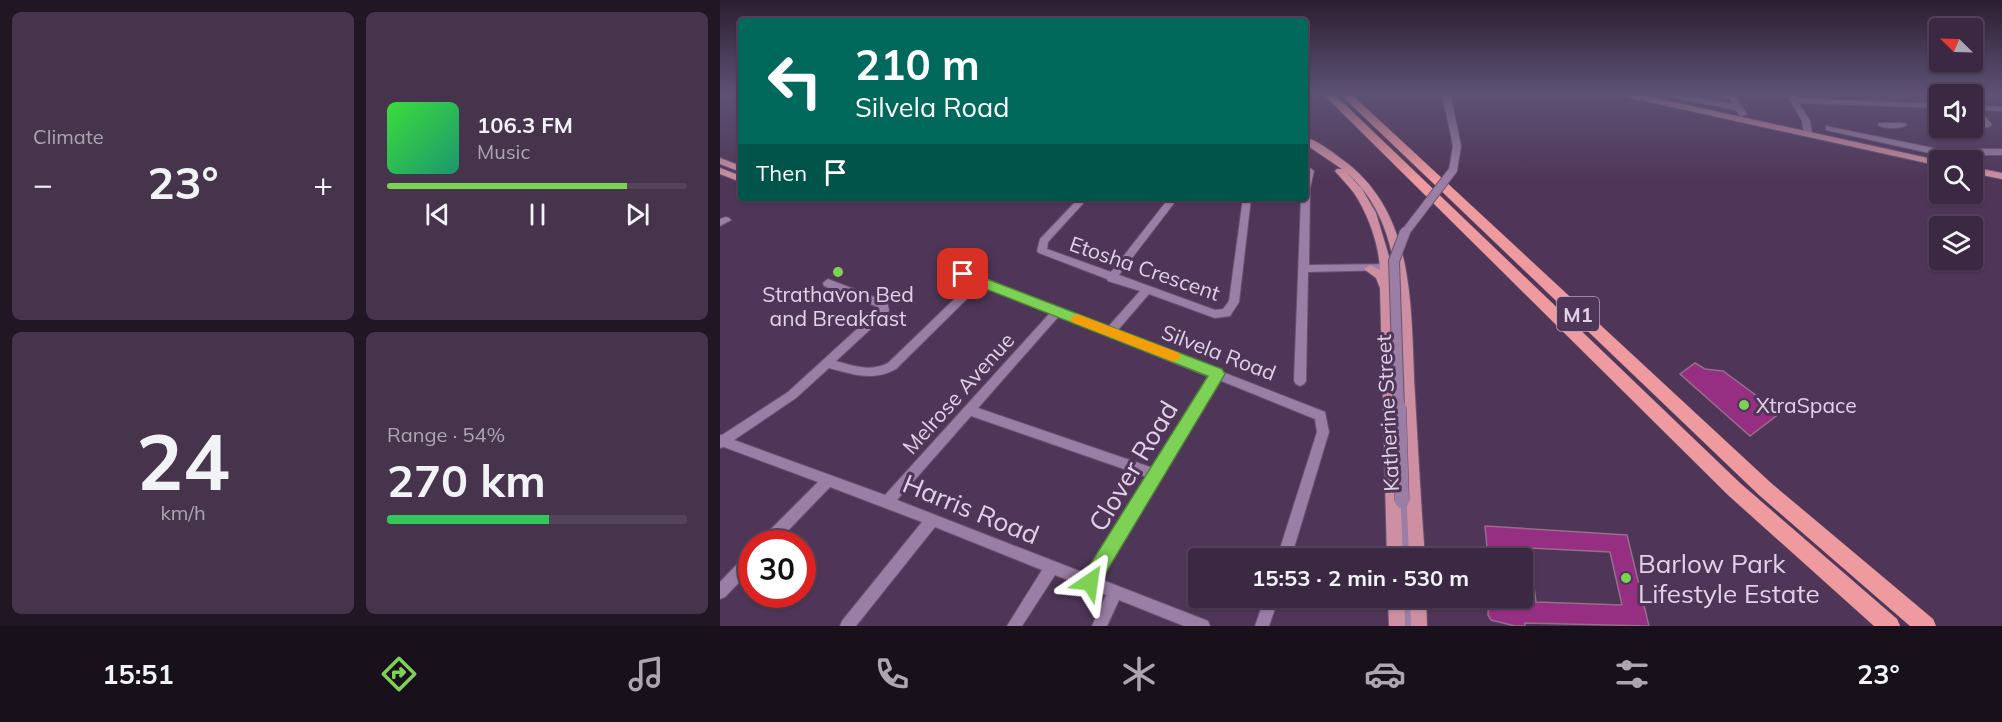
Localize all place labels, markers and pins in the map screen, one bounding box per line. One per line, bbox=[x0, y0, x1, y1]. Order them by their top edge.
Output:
pin bbox=[937, 248, 988, 299]
marker: Strathavon Bed and Breakfast bbox=[831, 265, 845, 279]
place label: Strathavon Bed and Breakfast bbox=[762, 281, 914, 331]
place label: XtraSpace bbox=[1756, 392, 1857, 418]
marker: XtraSpace bbox=[1737, 398, 1751, 412]
place label: Barlow Park Lifestyle Estate bbox=[1638, 547, 1820, 610]
marker: Barlow Park Lifestyle Estate bbox=[1619, 571, 1633, 585]

